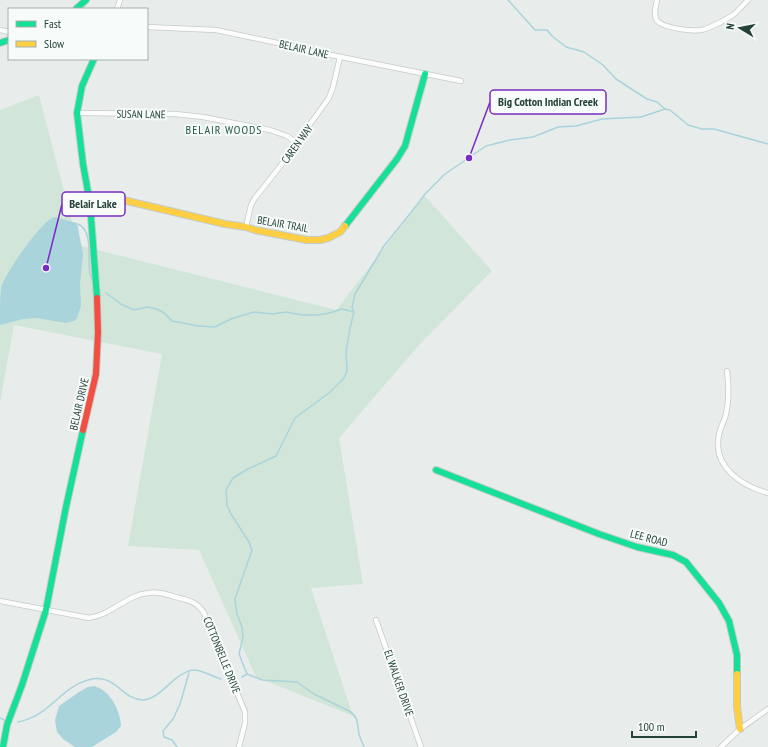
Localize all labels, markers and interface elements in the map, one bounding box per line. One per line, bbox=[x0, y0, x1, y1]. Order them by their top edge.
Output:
legend bbox=[8, 8, 148, 60]
north arrow bbox=[720, 8, 760, 48]
text: Fast bbox=[44, 16, 62, 31]
text: N bbox=[723, 22, 738, 30]
text: Slow bbox=[44, 36, 65, 51]
street label: BELAIR LANE bbox=[278, 37, 330, 62]
callout: Big Cotton Indian Creek bbox=[490, 90, 606, 114]
text: Big Cotton Indian Creek bbox=[498, 94, 598, 109]
street label: SUSAN LANE bbox=[116, 107, 166, 121]
district label: BELAIR WOODS bbox=[186, 122, 262, 137]
street label: CAREN WAY bbox=[278, 122, 316, 166]
callout: Belair Lake bbox=[62, 192, 125, 216]
text: Belair Lake bbox=[69, 196, 117, 211]
street label: BELAIR TRAIL bbox=[256, 213, 310, 235]
street label: BELAIR DRIVE bbox=[66, 376, 92, 432]
street label: LEE ROAD bbox=[629, 526, 669, 550]
street label: COTTONBELLE DRIVE bbox=[200, 615, 244, 696]
street label: EL WALKER DRIVE bbox=[381, 648, 417, 718]
scale bar bbox=[632, 713, 696, 739]
text: 100 m bbox=[638, 719, 665, 734]

